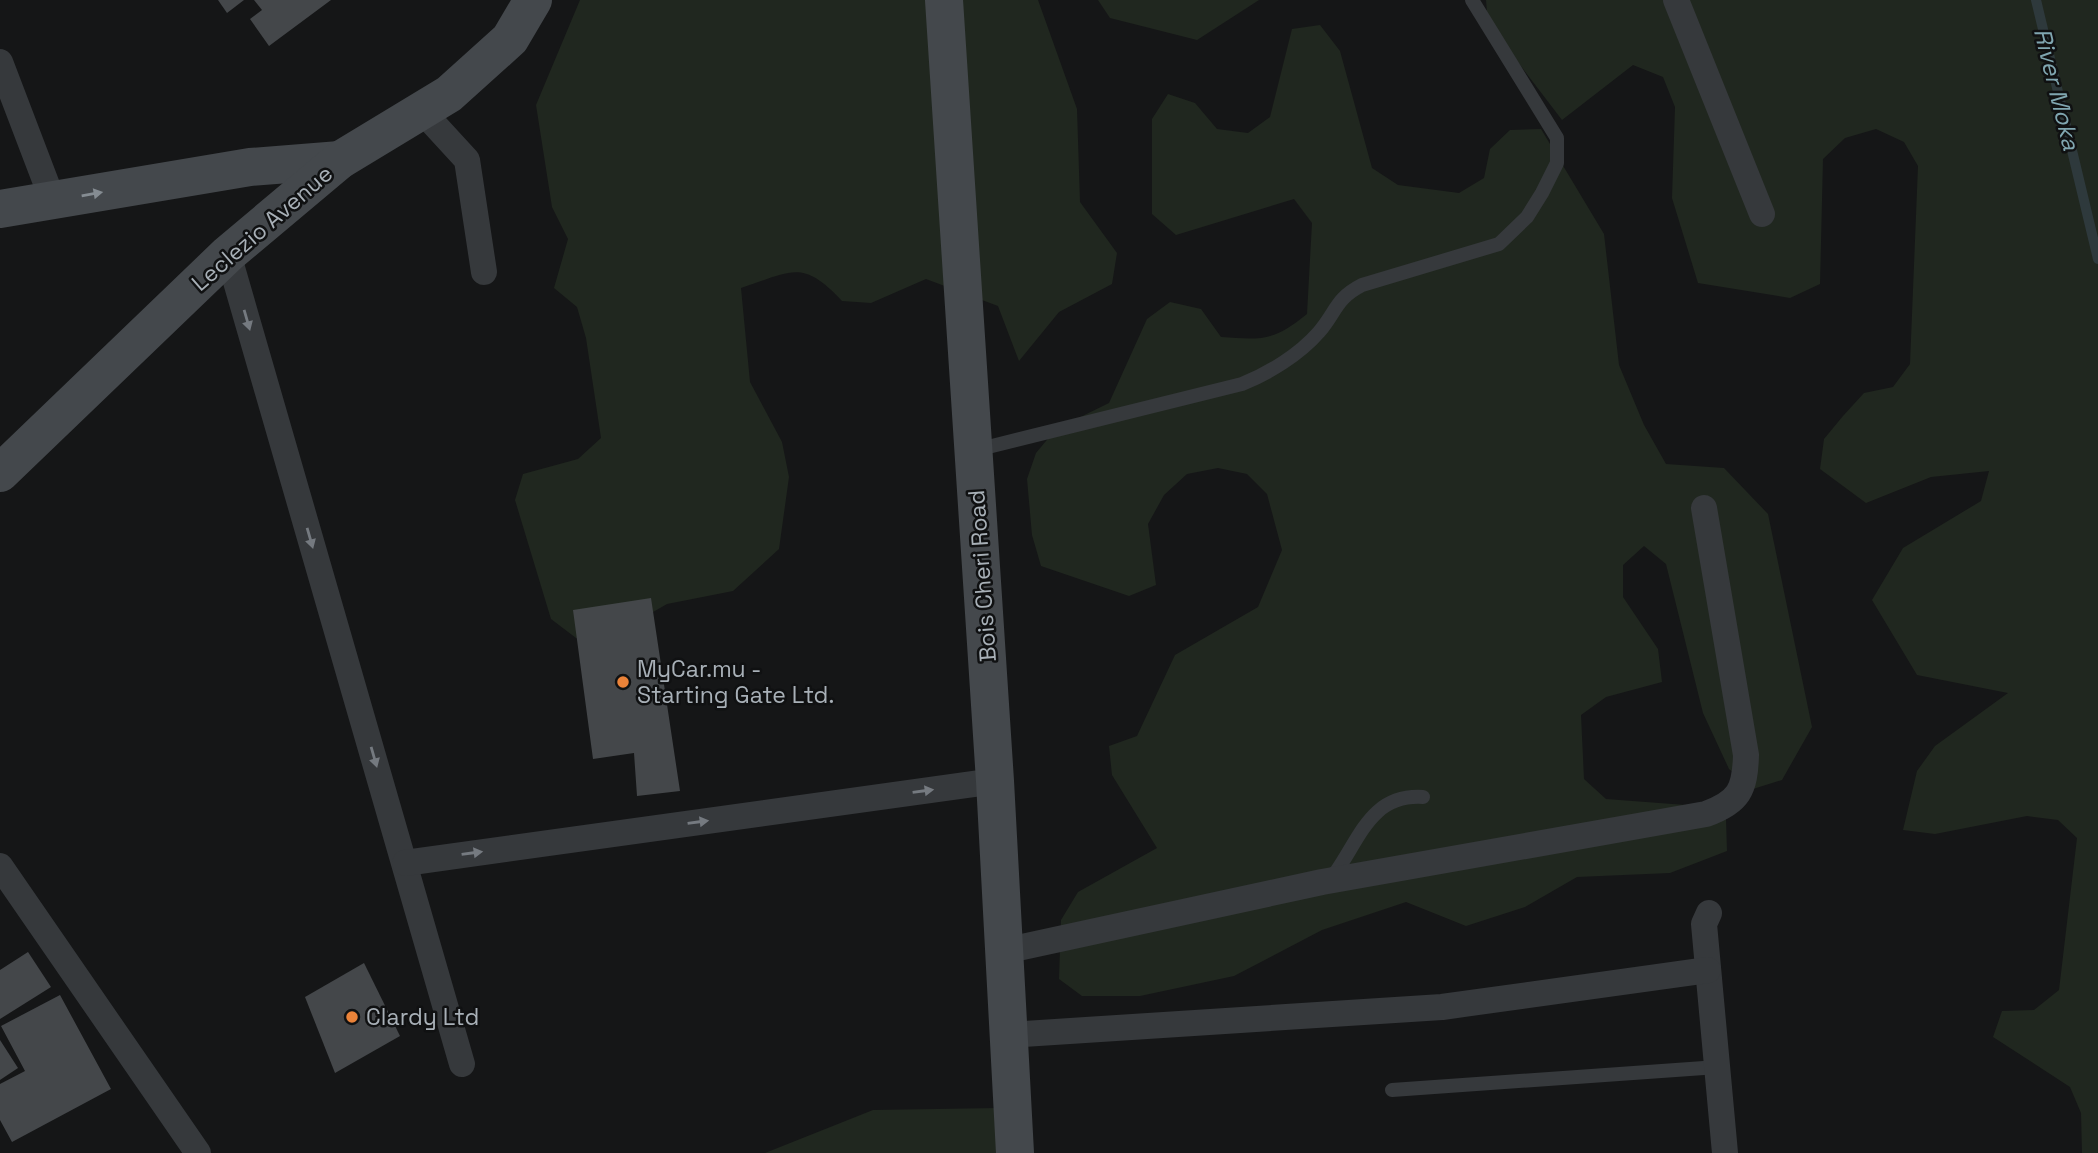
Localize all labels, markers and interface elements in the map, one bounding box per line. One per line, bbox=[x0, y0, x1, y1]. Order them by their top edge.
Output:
water label: River Moka bbox=[2027, 25, 2087, 154]
street label: Leclezio Avenue bbox=[185, 159, 339, 297]
one-way arrow bbox=[81, 188, 103, 199]
one-way arrow bbox=[242, 310, 252, 331]
street label: Bois Cheri Road bbox=[961, 489, 1003, 663]
one-way arrow bbox=[306, 528, 316, 549]
place label: MyCar.mu - Starting Gate Ltd. bbox=[637, 654, 834, 710]
marker: MyCar.mu - Starting Gate Ltd. bbox=[615, 674, 631, 690]
one-way arrow bbox=[369, 746, 379, 767]
one-way arrow bbox=[912, 786, 934, 797]
one-way arrow bbox=[687, 817, 709, 828]
one-way arrow bbox=[461, 848, 483, 859]
place label: Clardy Ltd bbox=[366, 1002, 479, 1032]
marker: Clardy Ltd bbox=[344, 1009, 360, 1025]

